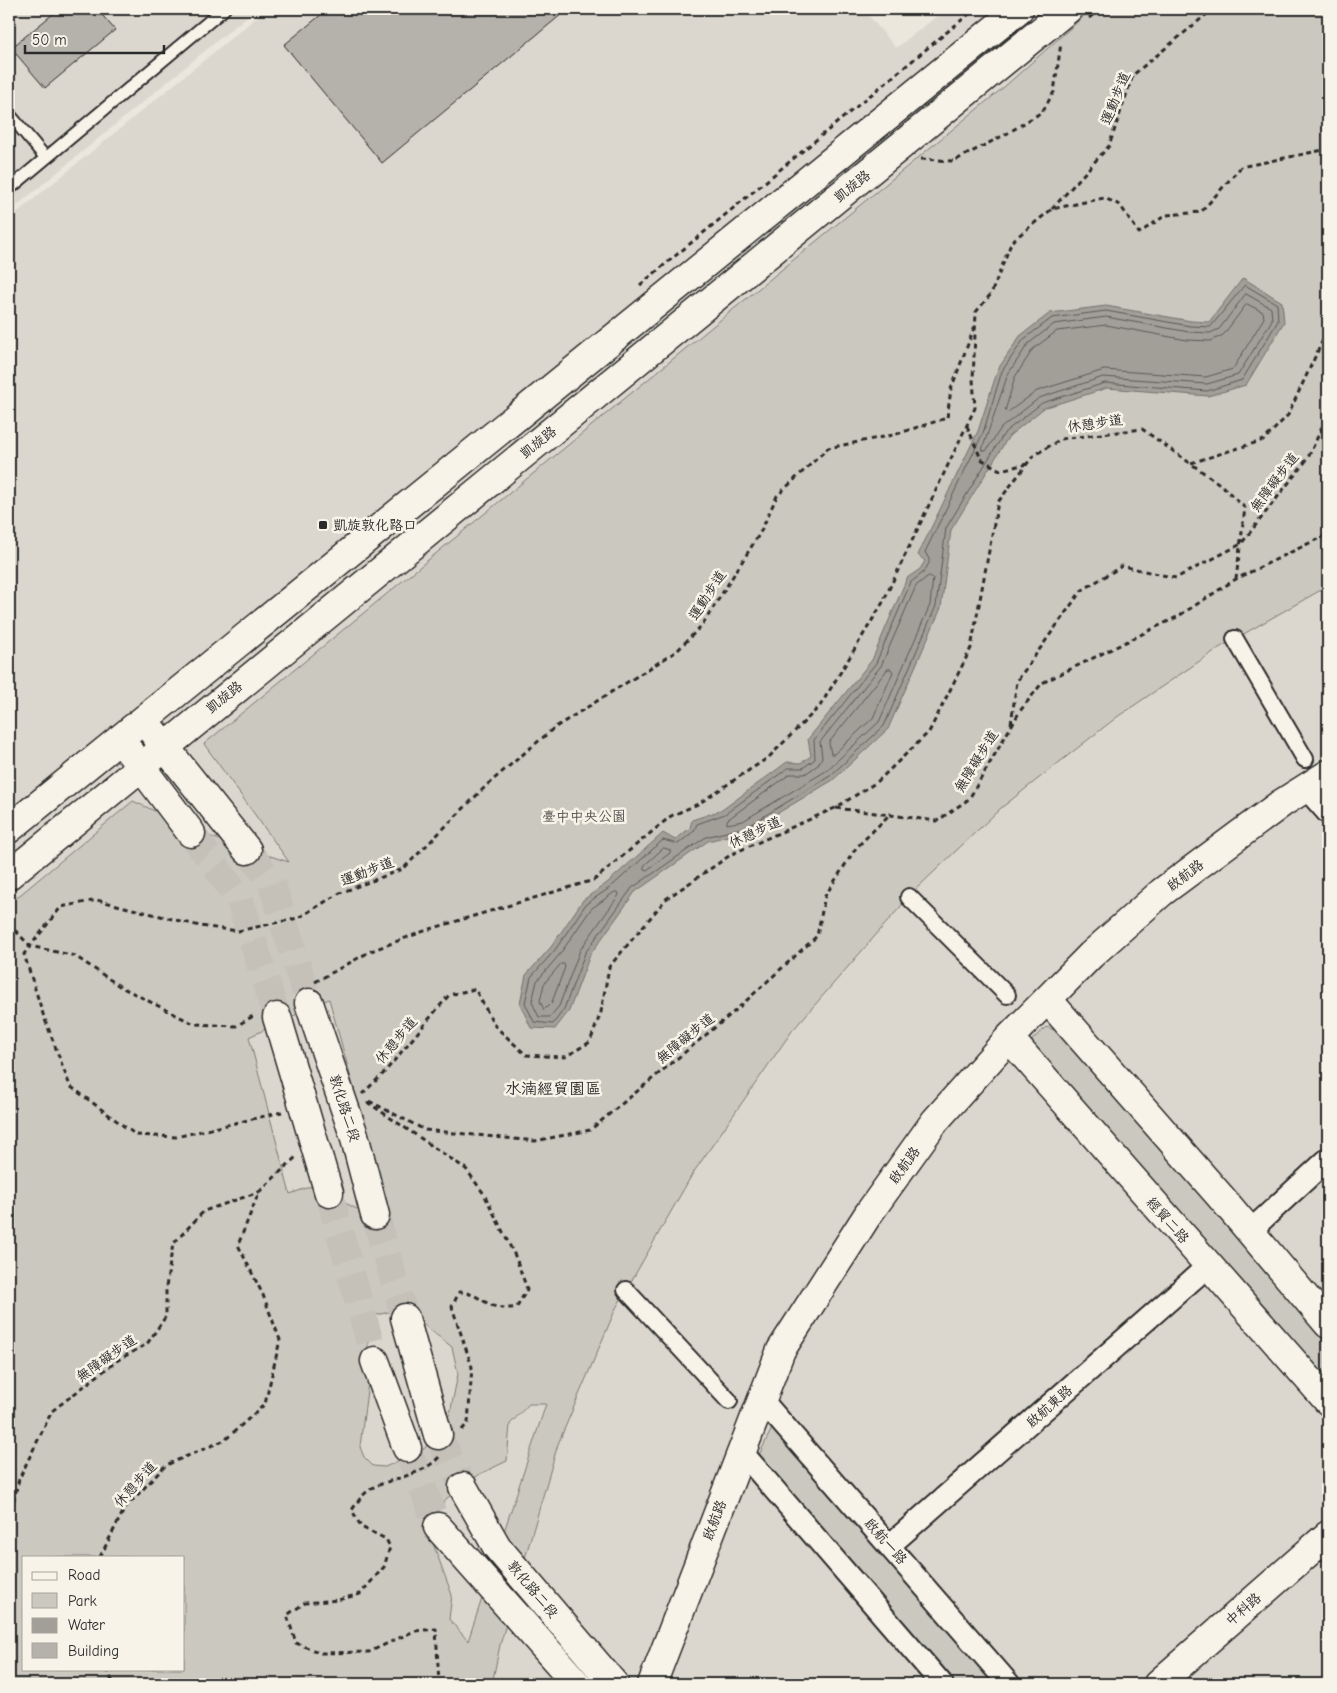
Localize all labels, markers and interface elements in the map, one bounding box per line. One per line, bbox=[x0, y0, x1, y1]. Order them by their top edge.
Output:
scale bar bbox=[25, 22, 164, 54]
text: 50 m bbox=[32, 31, 67, 49]
street label: 運動步道 bbox=[1097, 69, 1134, 127]
street label: 凱旋路 bbox=[831, 167, 874, 206]
street label: 休憩步道 bbox=[1066, 411, 1124, 436]
street label: 凱旋路 bbox=[517, 423, 560, 462]
street label: 無障礙步道 bbox=[1247, 449, 1302, 515]
place label: 凱旋敦化路口 bbox=[333, 517, 417, 534]
marker: 凱旋敦化路口 bbox=[317, 519, 329, 531]
street label: 運動步道 bbox=[685, 567, 730, 623]
street label: 凱旋路 bbox=[203, 678, 246, 717]
street label: 無障礙步道 bbox=[951, 727, 1002, 795]
park label: 臺中中央公園 bbox=[542, 808, 626, 825]
street label: 休憩步道 bbox=[726, 813, 784, 852]
street label: 運動步道 bbox=[338, 853, 396, 889]
street label: 啟航路 bbox=[1163, 856, 1207, 895]
street label: 無障礙步道 bbox=[653, 1010, 718, 1067]
street label: 休憩步道 bbox=[372, 1013, 421, 1067]
street label: 敦化路二段 bbox=[326, 1072, 363, 1144]
district label: 水湳經貿園區 bbox=[505, 1080, 601, 1098]
street label: 啟航路 bbox=[885, 1143, 924, 1187]
street label: 經貿二路 bbox=[1143, 1194, 1192, 1247]
street label: 無障礙步道 bbox=[73, 1331, 140, 1385]
street label: 啟航東路 bbox=[1023, 1382, 1076, 1431]
street label: 休憩步道 bbox=[110, 1458, 160, 1511]
street label: 啟航路 bbox=[699, 1498, 730, 1543]
street label: 啟航一路 bbox=[861, 1515, 910, 1568]
legend bbox=[22, 1556, 185, 1670]
street label: 敦化路二段 bbox=[504, 1557, 562, 1622]
text: Road bbox=[68, 1566, 100, 1584]
street label: 中科路 bbox=[1222, 1589, 1265, 1630]
text: Park bbox=[68, 1592, 97, 1610]
text: Water bbox=[68, 1616, 105, 1634]
text: Building bbox=[68, 1642, 119, 1660]

